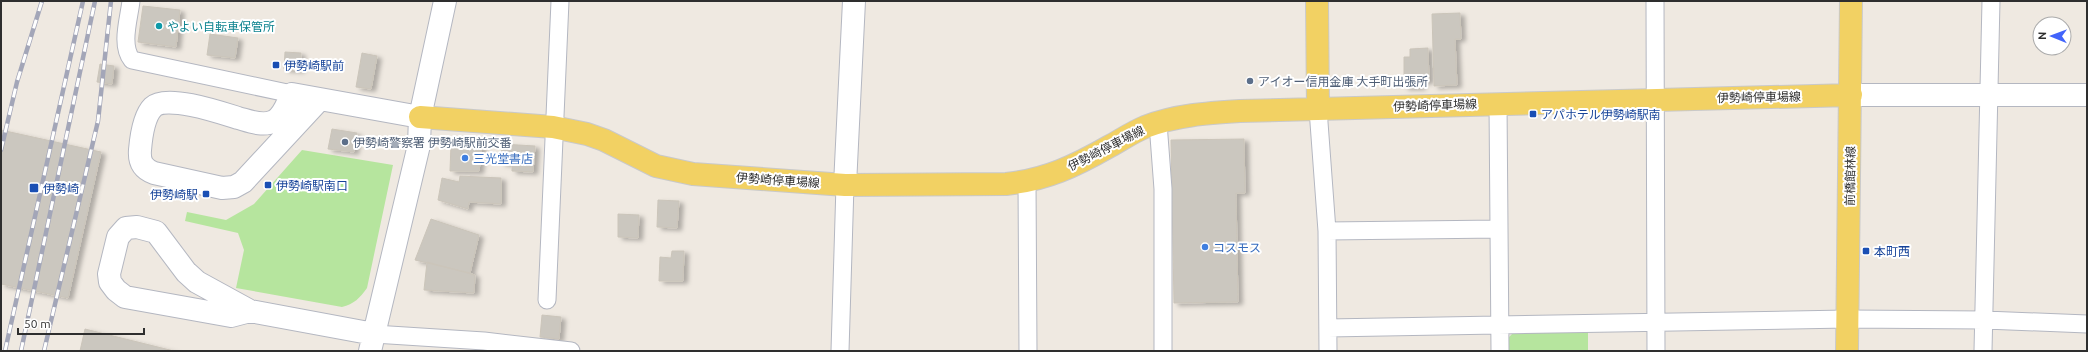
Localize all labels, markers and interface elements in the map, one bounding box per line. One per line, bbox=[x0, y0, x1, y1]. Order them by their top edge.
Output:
north arrow bbox=[2032, 16, 2072, 56]
place label: やよい自転車保管所 bbox=[167, 20, 275, 33]
marker: やよい自転車保管所 bbox=[154, 21, 164, 31]
text: N bbox=[2036, 32, 2048, 40]
place label: 伊勢崎駅前 bbox=[284, 59, 344, 72]
marker: 伊勢崎駅前 bbox=[271, 60, 281, 70]
place label: アイオー信用金庫 大手町出張所 bbox=[1258, 75, 1428, 88]
marker: アイオー信用金庫 大手町出張所 bbox=[1245, 76, 1255, 86]
street label: 伊勢崎停車場線 bbox=[1717, 90, 1801, 104]
street label: 伊勢崎停車場線 bbox=[1393, 97, 1477, 113]
place label: アパホテル伊勢崎駅南 bbox=[1541, 108, 1661, 121]
marker: アパホテル伊勢崎駅南 bbox=[1528, 109, 1538, 119]
street label: 伊勢崎停車場線 bbox=[1066, 123, 1146, 173]
place label: 伊勢崎警察署 伊勢崎駅前交番 bbox=[353, 136, 512, 149]
marker: 伊勢崎警察署 伊勢崎駅前交番 bbox=[340, 137, 350, 147]
street label: 前橋館林線 bbox=[1843, 146, 1857, 206]
place label: 三光堂書店 bbox=[473, 152, 533, 165]
marker: 三光堂書店 bbox=[460, 153, 470, 163]
street label: 伊勢崎停車場線 bbox=[736, 171, 820, 189]
place label: 伊勢崎駅南口 bbox=[276, 179, 348, 192]
marker: 伊勢崎駅南口 bbox=[263, 180, 273, 190]
marker: 伊勢崎 bbox=[28, 182, 40, 194]
place label: 伊勢崎 bbox=[43, 182, 79, 195]
place label: 伊勢崎駅 bbox=[150, 188, 198, 201]
marker: 伊勢崎駅 bbox=[201, 189, 211, 199]
place label: コスモス bbox=[1213, 241, 1261, 254]
marker: コスモス bbox=[1200, 242, 1210, 252]
place label: 本町西 bbox=[1874, 245, 1910, 258]
marker: 本町西 bbox=[1861, 246, 1871, 256]
scale bar bbox=[18, 310, 144, 336]
text: 50 m bbox=[24, 317, 51, 330]

